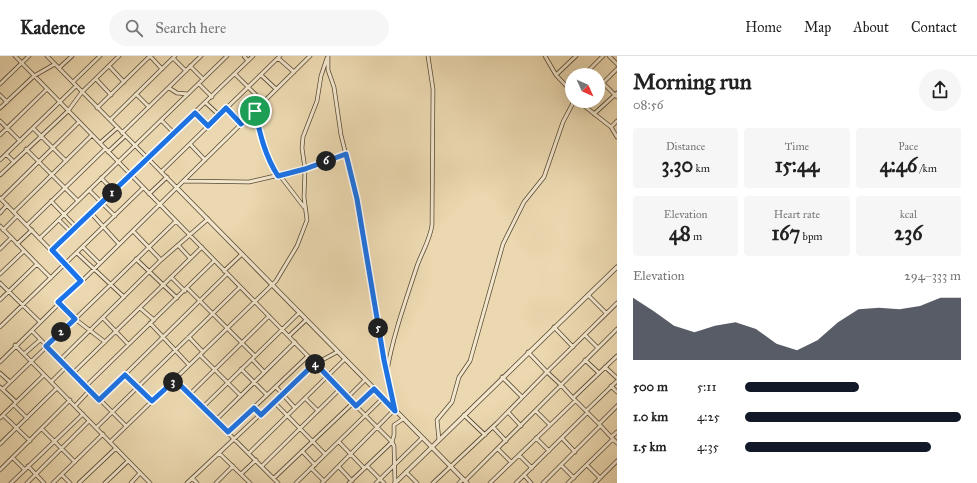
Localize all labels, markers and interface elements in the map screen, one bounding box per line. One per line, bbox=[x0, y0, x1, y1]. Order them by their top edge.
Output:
search box bbox=[109, 10, 389, 46]
text: Kadence bbox=[20, 16, 85, 39]
icon: search bbox=[123, 17, 145, 39]
text: Search here bbox=[155, 19, 226, 37]
text: Home bbox=[745, 19, 782, 36]
text: Map bbox=[804, 19, 831, 36]
text: About bbox=[853, 19, 889, 36]
text: Contact bbox=[911, 19, 957, 36]
north arrow bbox=[565, 68, 605, 108]
map controls bbox=[565, 68, 605, 108]
text: Morning run bbox=[633, 68, 752, 95]
button: share bbox=[919, 69, 961, 111]
pin bbox=[238, 94, 272, 128]
text: 08:56 bbox=[633, 97, 663, 113]
icon: arrive bbox=[244, 100, 266, 122]
text: Distance bbox=[666, 140, 705, 153]
text: Time bbox=[785, 140, 809, 153]
text: Pace bbox=[898, 140, 918, 153]
pin: 6 bbox=[316, 151, 336, 171]
text: 3.30 bbox=[661, 153, 693, 177]
text: 15:44 bbox=[775, 153, 819, 177]
text: 4:46 bbox=[880, 153, 917, 177]
text: 6 bbox=[323, 154, 329, 167]
text: km bbox=[693, 162, 710, 175]
text: /km bbox=[917, 162, 937, 175]
pin: 1 bbox=[102, 183, 122, 203]
text: 1 bbox=[110, 186, 114, 199]
text: Elevation bbox=[664, 208, 708, 221]
text: Heart rate bbox=[774, 208, 820, 221]
text: kcal bbox=[900, 208, 917, 221]
text: 48 bbox=[669, 221, 691, 245]
text: 167 bbox=[771, 221, 800, 245]
text: 236 bbox=[894, 221, 922, 245]
text: m bbox=[691, 230, 702, 243]
text: bpm bbox=[800, 230, 823, 243]
text: Elevation bbox=[633, 268, 685, 284]
text: 294–333 m bbox=[904, 268, 961, 284]
pin: 5 bbox=[368, 318, 388, 338]
text: 5 bbox=[375, 321, 381, 334]
pin: 2 bbox=[51, 322, 71, 342]
text: 2 bbox=[58, 325, 64, 338]
pin: 4 bbox=[305, 354, 325, 374]
text: 4 bbox=[312, 357, 318, 370]
pin: 3 bbox=[163, 372, 183, 392]
text: 3 bbox=[171, 375, 175, 388]
text: 500 m bbox=[633, 379, 668, 395]
text: 5:11 bbox=[697, 379, 717, 395]
text: 1.0 km bbox=[633, 409, 668, 425]
text: 4:25 bbox=[697, 409, 720, 425]
text: 1.5 km bbox=[633, 439, 666, 455]
text: 4:35 bbox=[697, 439, 719, 455]

